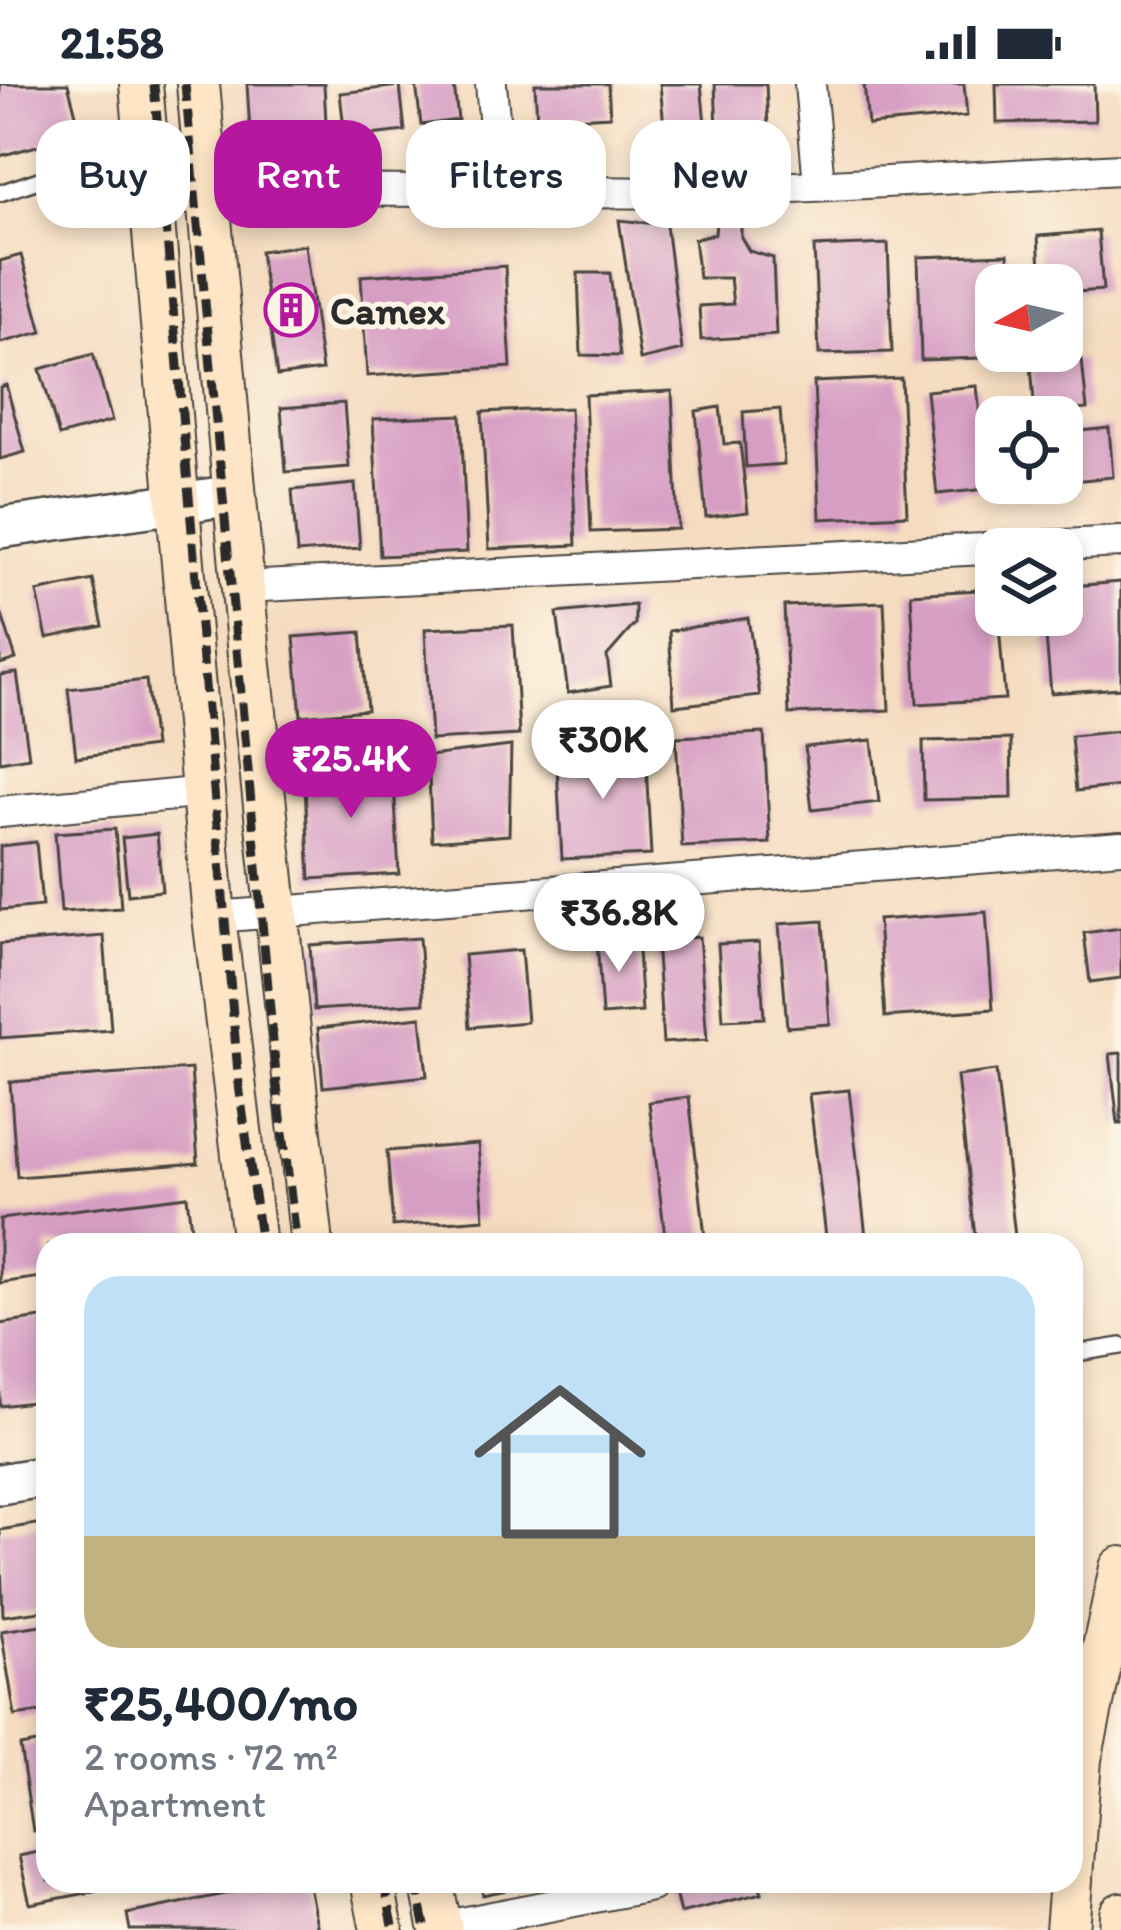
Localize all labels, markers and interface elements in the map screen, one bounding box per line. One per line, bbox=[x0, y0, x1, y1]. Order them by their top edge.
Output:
text: 21:58 bbox=[60, 15, 164, 69]
chip: Buy bbox=[36, 120, 190, 228]
chip: Rent bbox=[214, 120, 382, 228]
chip: Filters bbox=[406, 120, 606, 228]
chip: New bbox=[630, 120, 791, 228]
north arrow bbox=[975, 264, 1083, 372]
map controls bbox=[975, 264, 1083, 636]
building icon: Camex bbox=[263, 282, 319, 338]
place label: Camex bbox=[330, 287, 446, 334]
button: locate bbox=[975, 396, 1083, 504]
button: layers bbox=[975, 528, 1083, 636]
pin: ₹30K bbox=[532, 700, 674, 802]
text: ₹30K bbox=[558, 715, 648, 762]
pin: ₹25.4K bbox=[253, 719, 449, 821]
text: ₹25.4K bbox=[292, 734, 410, 781]
pin: ₹36.8K bbox=[521, 873, 717, 975]
text: ₹36.8K bbox=[561, 888, 677, 935]
icon: home bbox=[452, 1354, 668, 1570]
text: ₹25,400/mo bbox=[84, 1672, 358, 1733]
text: 2 rooms · 72 m² bbox=[84, 1733, 338, 1780]
text: Apartment bbox=[84, 1780, 266, 1827]

